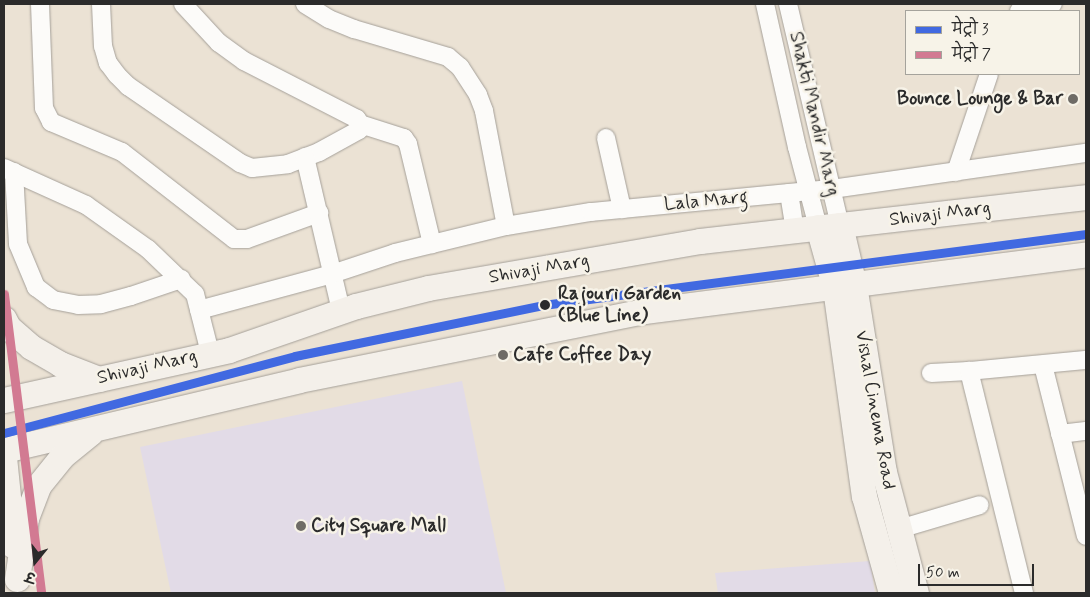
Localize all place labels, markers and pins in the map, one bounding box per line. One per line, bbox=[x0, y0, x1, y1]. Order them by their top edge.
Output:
place label: Bounce Lounge & Bar bbox=[897, 88, 1063, 110]
marker: Bounce Lounge & Bar bbox=[1067, 93, 1079, 105]
place label: Rajouri Garden (Blue Line) bbox=[558, 283, 680, 327]
marker: Rajouri Garden (Blue Line) bbox=[536, 296, 554, 314]
place label: Cafe Coffee Day bbox=[513, 344, 651, 366]
marker: Cafe Coffee Day bbox=[497, 349, 509, 361]
place label: City Square Mall bbox=[311, 515, 446, 537]
marker: City Square Mall bbox=[295, 520, 307, 532]

